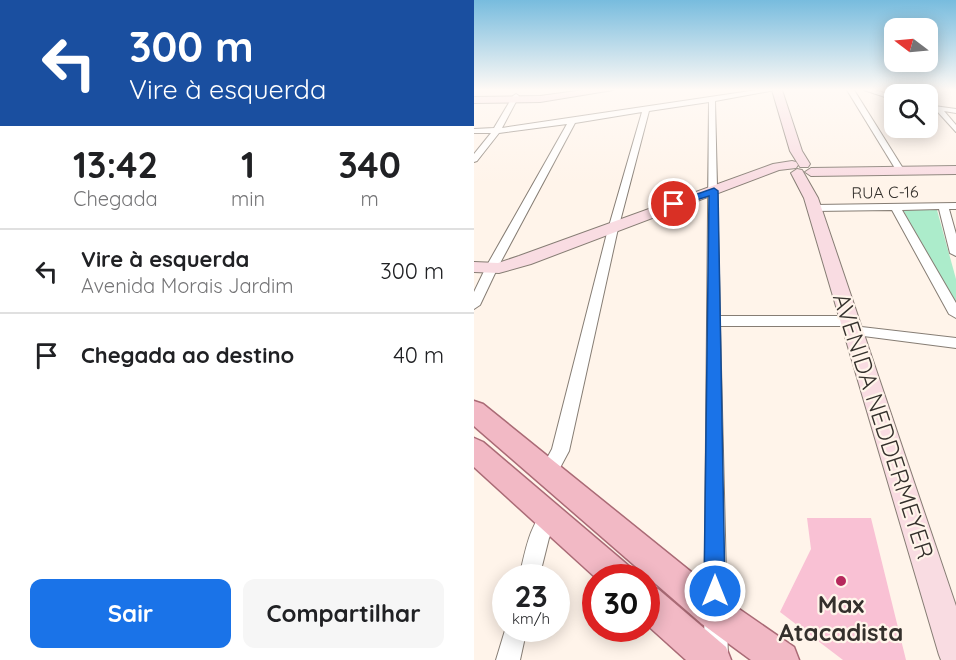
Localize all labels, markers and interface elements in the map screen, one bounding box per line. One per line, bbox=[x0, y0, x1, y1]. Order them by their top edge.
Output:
north arrow bbox=[884, 18, 938, 72]
map controls bbox=[884, 18, 938, 138]
text: 300 m bbox=[129, 20, 254, 73]
icon: left bbox=[30, 24, 108, 102]
text: Vire à esquerda bbox=[129, 72, 326, 106]
button: search bbox=[884, 84, 938, 138]
text: 13:42 bbox=[73, 142, 158, 187]
text: 1 bbox=[241, 142, 255, 187]
text: 340 bbox=[338, 142, 401, 187]
pin bbox=[648, 178, 699, 229]
street label: RUA C-16 bbox=[851, 181, 919, 203]
text: Chegada bbox=[73, 186, 158, 211]
text: min bbox=[231, 186, 265, 211]
text: m bbox=[360, 186, 379, 211]
icon: arrive bbox=[657, 187, 690, 220]
text: Vire à esquerda bbox=[81, 245, 249, 273]
icon: left bbox=[30, 255, 63, 288]
text: 300 m bbox=[380, 257, 444, 285]
text: Avenida Morais Jardim bbox=[81, 273, 293, 298]
street label: AVENIDA NEDDERMEYER bbox=[827, 289, 941, 562]
icon: arrive bbox=[30, 339, 63, 372]
text: Chegada ao destino bbox=[81, 341, 294, 369]
text: 40 m bbox=[393, 341, 444, 369]
position arrow bbox=[683, 559, 747, 623]
speed limit sign: 30 bbox=[582, 564, 660, 642]
marker: Max Atacadista bbox=[834, 574, 848, 588]
text: 23 bbox=[514, 577, 548, 615]
button: Sair bbox=[30, 579, 231, 648]
button: Compartilhar bbox=[243, 579, 444, 648]
place label: Max Atacadista bbox=[779, 589, 903, 647]
text: km/h bbox=[512, 609, 550, 628]

